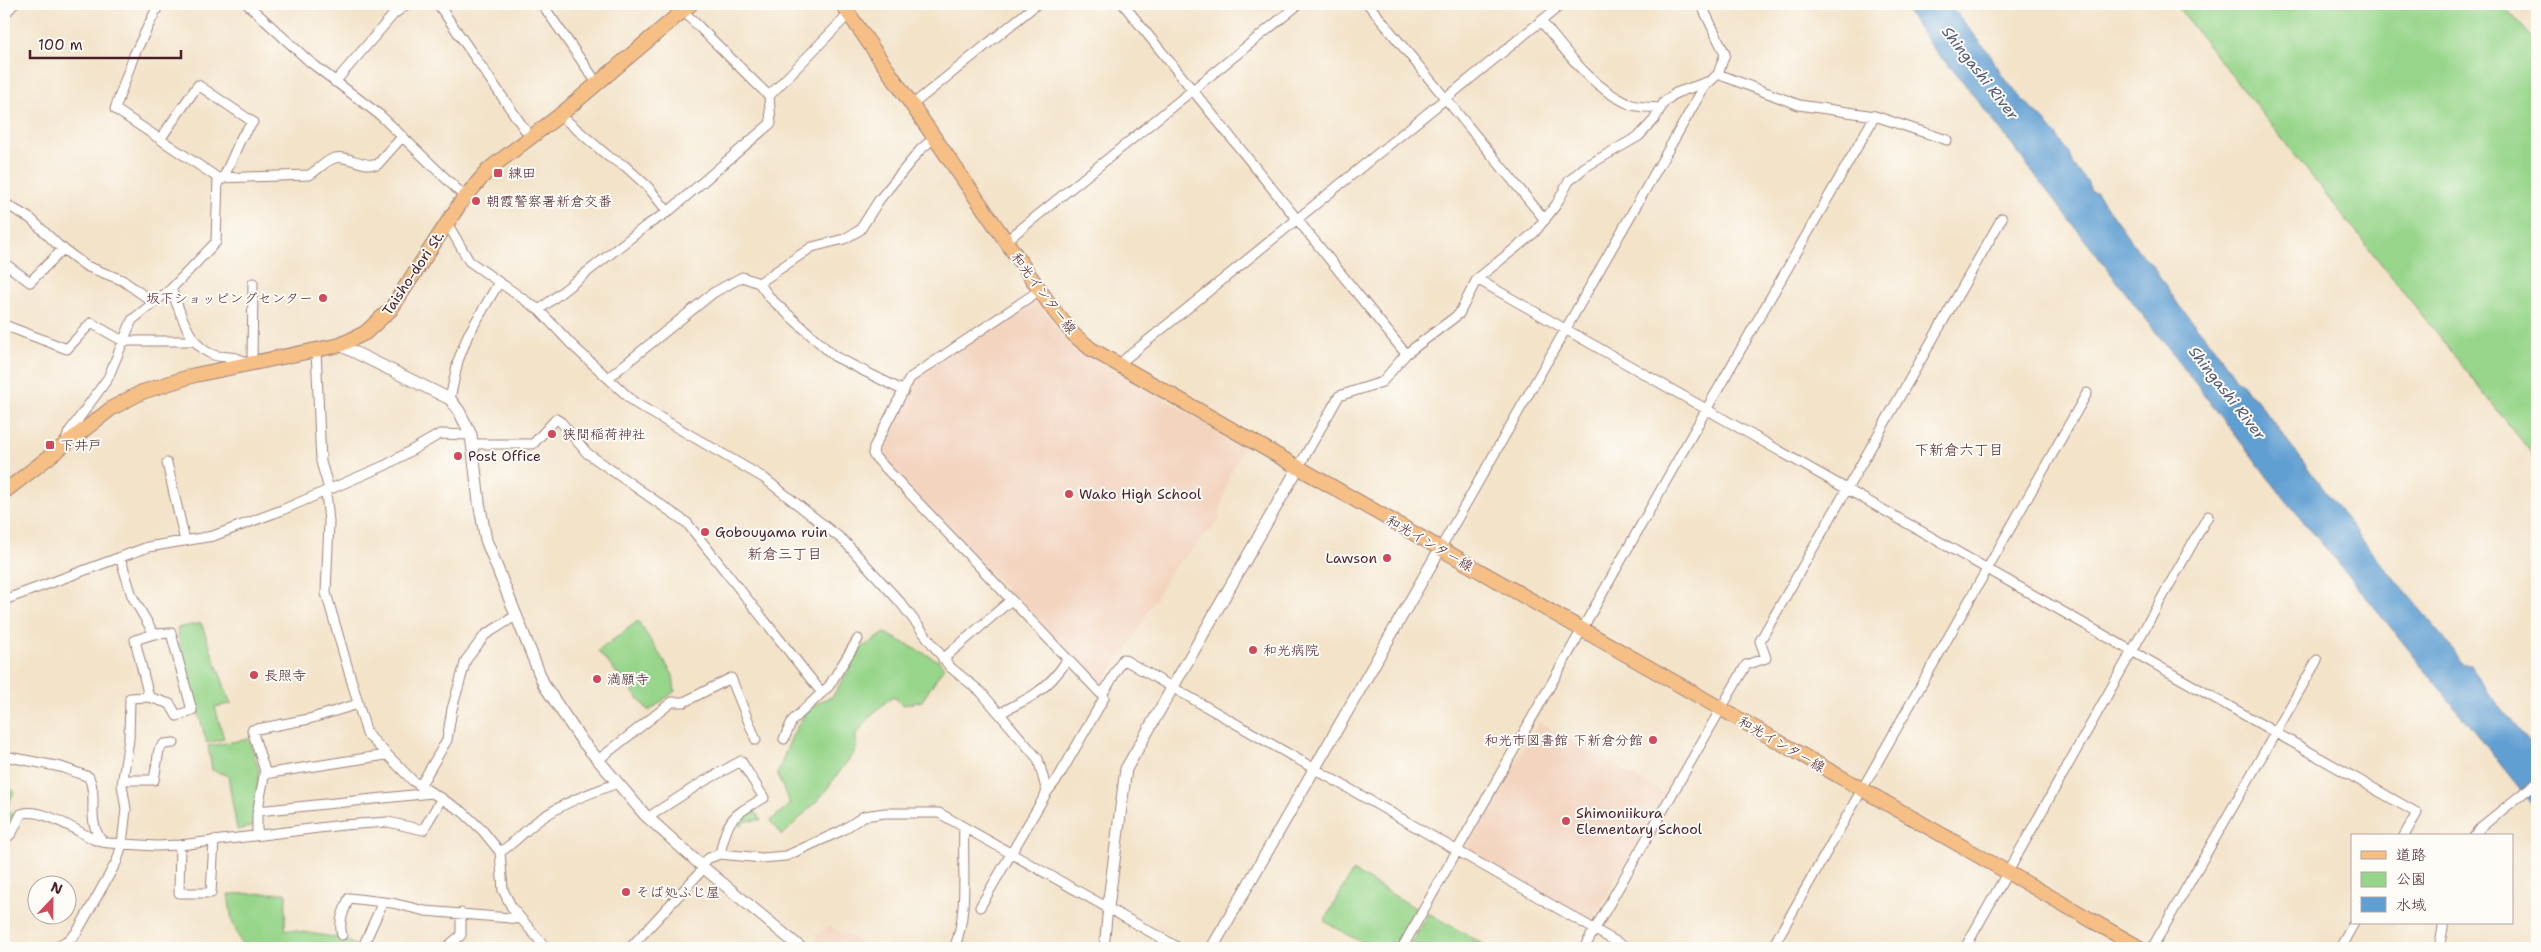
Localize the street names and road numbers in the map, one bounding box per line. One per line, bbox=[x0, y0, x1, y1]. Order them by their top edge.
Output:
street label: Taisho-dori St. bbox=[378, 227, 448, 319]
street label: 和光インター線 bbox=[1007, 249, 1081, 337]
street label: 和光インター線 bbox=[1383, 511, 1477, 575]
street label: 和光インター線 bbox=[1735, 712, 1829, 776]

